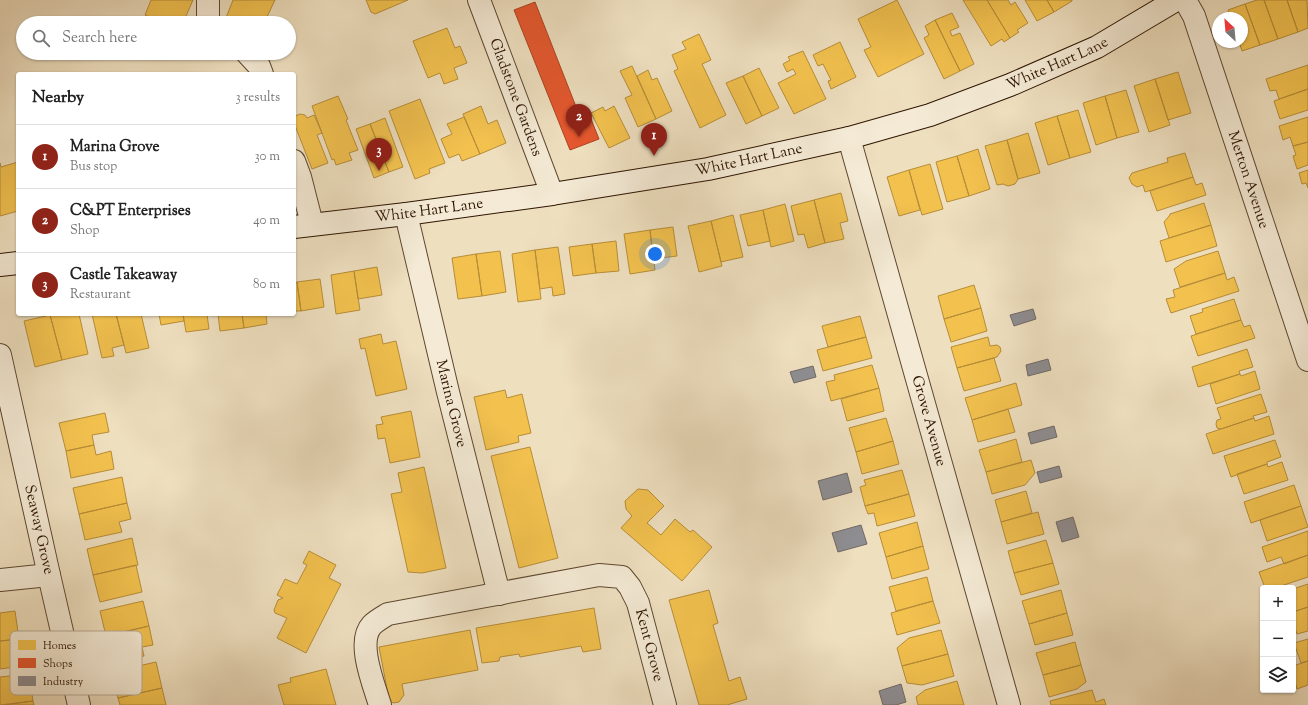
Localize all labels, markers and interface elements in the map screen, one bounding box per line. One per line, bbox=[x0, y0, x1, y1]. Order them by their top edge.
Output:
north arrow bbox=[1212, 12, 1248, 48]
search box bbox=[16, 16, 296, 60]
icon: search bbox=[30, 27, 52, 49]
text: Search here bbox=[62, 28, 137, 49]
street label: White Hart Lane bbox=[1003, 32, 1112, 96]
street label: Gladstone Gardens bbox=[484, 35, 547, 159]
text: Nearby bbox=[32, 86, 84, 110]
text: 3 results bbox=[235, 89, 280, 107]
pin: 2 bbox=[566, 104, 592, 137]
pin: 1 bbox=[641, 123, 667, 156]
street label: Merton Avenue bbox=[1222, 128, 1274, 231]
text: Marina Grove bbox=[70, 137, 159, 158]
pin: 3 bbox=[366, 138, 392, 171]
street label: White Hart Lane bbox=[694, 138, 805, 181]
text: 1 bbox=[43, 148, 47, 166]
text: 30 m bbox=[254, 148, 280, 166]
text: Bus stop bbox=[70, 158, 117, 176]
street label: White Hart Lane bbox=[374, 193, 485, 228]
text: C&PT Enterprises bbox=[70, 201, 191, 222]
text: 2 bbox=[42, 212, 48, 230]
text: 40 m bbox=[253, 212, 280, 230]
text: Shop bbox=[70, 222, 99, 240]
your location bbox=[645, 244, 665, 264]
text: Castle Takeaway bbox=[70, 265, 177, 286]
text: 3 bbox=[42, 276, 48, 294]
text: 80 m bbox=[253, 276, 280, 294]
text: Restaurant bbox=[70, 286, 131, 304]
street label: Marina Grove bbox=[430, 358, 472, 450]
street label: Grove Avenue bbox=[906, 373, 952, 469]
street label: Seaway Grove bbox=[19, 483, 59, 577]
map controls bbox=[1260, 585, 1296, 693]
button: + bbox=[1260, 585, 1296, 621]
street label: Kent Grove bbox=[630, 607, 669, 684]
button: − bbox=[1260, 621, 1296, 657]
legend bbox=[10, 631, 142, 695]
text: Homes bbox=[43, 638, 76, 654]
text: Shops bbox=[43, 656, 72, 672]
button: layers bbox=[1260, 657, 1296, 693]
text: Industry bbox=[43, 674, 84, 690]

